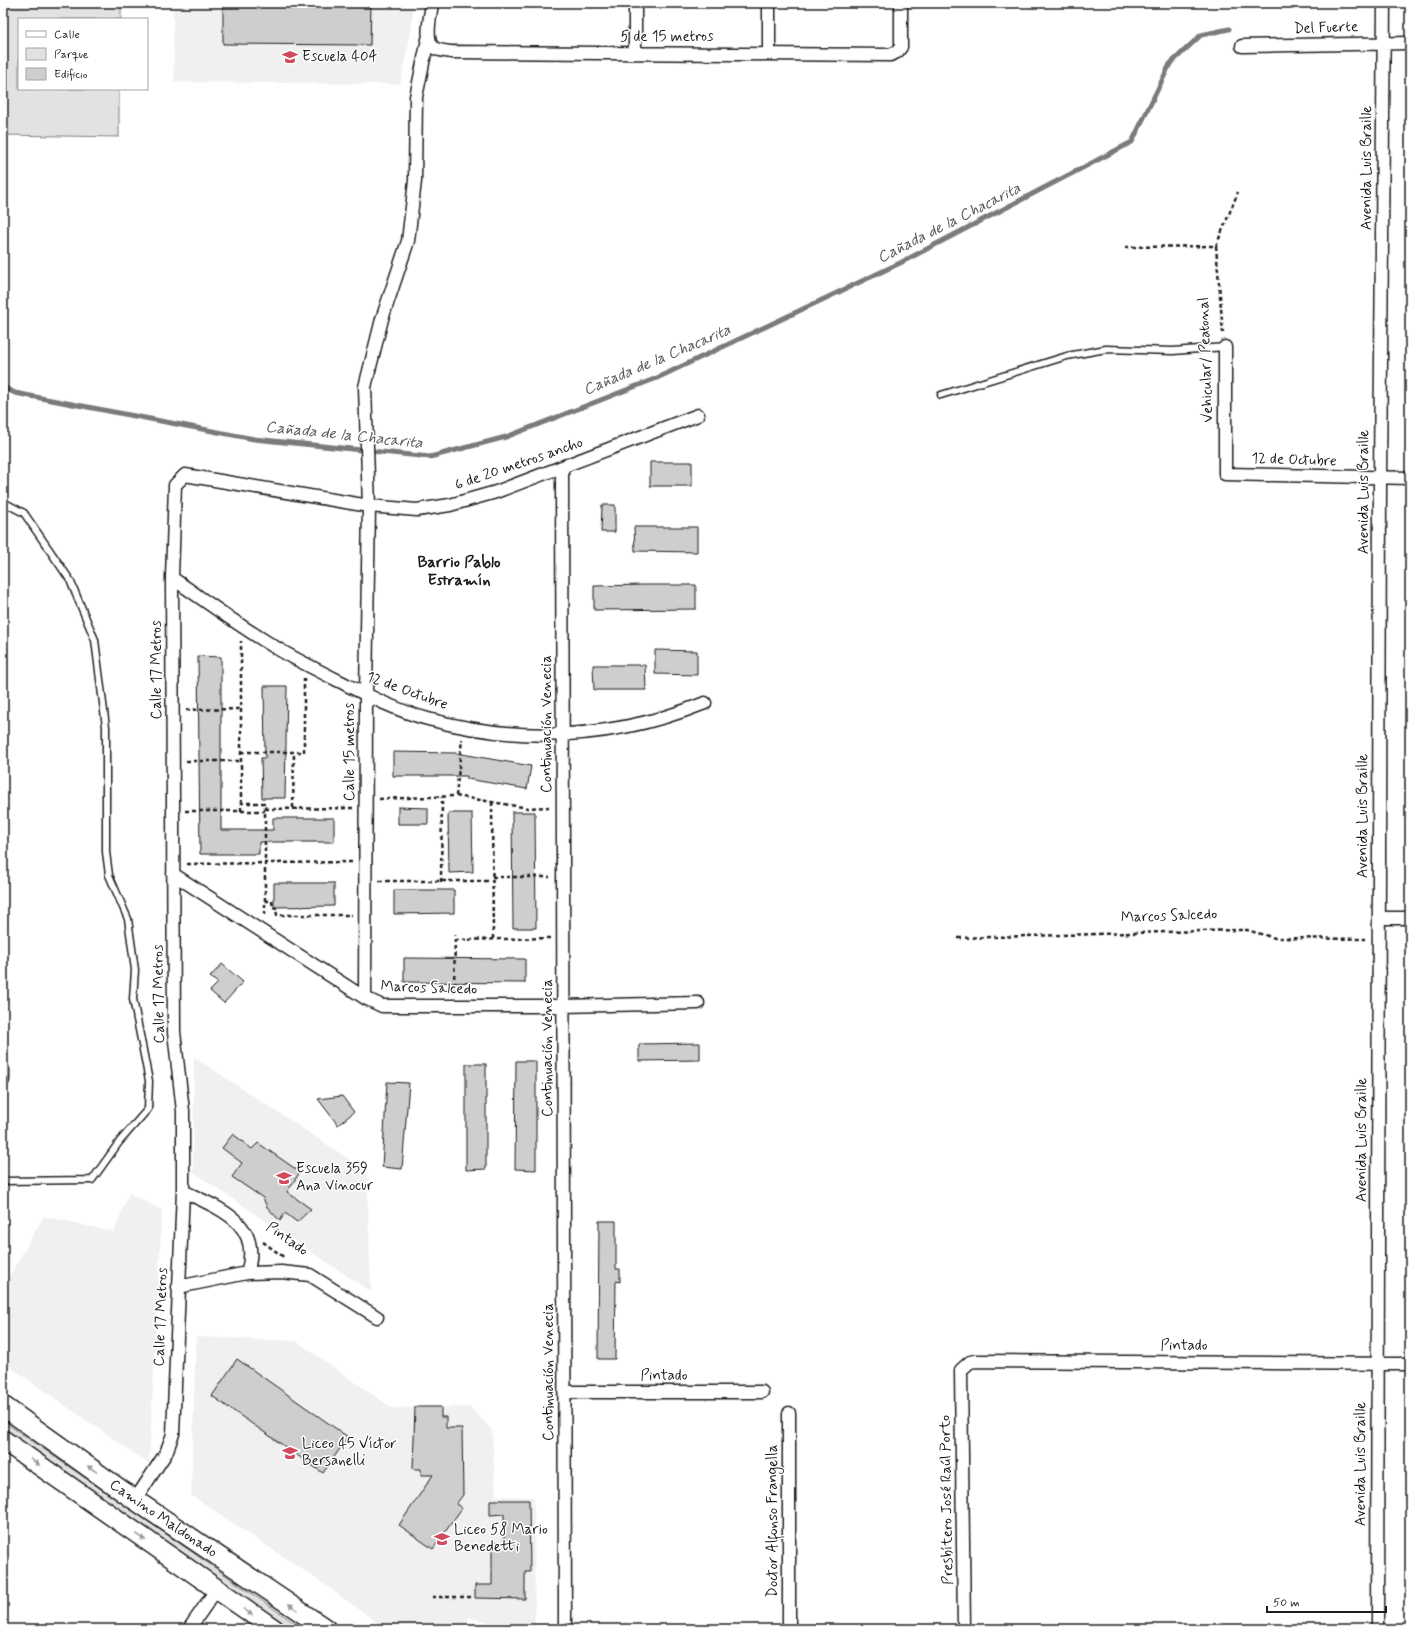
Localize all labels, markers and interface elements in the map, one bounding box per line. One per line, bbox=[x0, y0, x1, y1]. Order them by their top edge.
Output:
street label: Del Fuerte bbox=[1293, 17, 1359, 39]
legend bbox=[18, 18, 148, 90]
text: Calle bbox=[54, 27, 80, 43]
street label: 5 de 15 metros bbox=[620, 27, 714, 47]
text: Parque bbox=[54, 47, 89, 63]
place label: Escuela 404 bbox=[302, 47, 378, 67]
school or university icon: Escuela 404 bbox=[281, 48, 299, 66]
text: Edificio bbox=[54, 67, 88, 83]
street label: Avenida Luis Braille bbox=[1357, 106, 1377, 230]
water label: Cañada de la Chacarita bbox=[874, 178, 1024, 268]
street label: Vehicular/ Peatonal bbox=[1194, 297, 1218, 423]
water label: Cañada de la Chacarita bbox=[580, 319, 734, 401]
water label: Cañada de la Chacarita bbox=[264, 416, 424, 454]
street label: Avenida Luis Braille bbox=[1354, 430, 1374, 554]
street label: 6 de 20 metros ancho bbox=[452, 433, 586, 495]
street label: 12 de Octubre bbox=[1251, 449, 1337, 471]
district label: Barrio Pablo Estramín bbox=[417, 552, 501, 591]
street label: Calle 17 Metros bbox=[147, 620, 167, 720]
street label: Continuación Venecia bbox=[537, 655, 557, 793]
street label: 12 de Octubre bbox=[363, 667, 451, 715]
street label: Calle 15 metros bbox=[340, 702, 360, 801]
street label: Avenida Luis Braille bbox=[1353, 754, 1373, 878]
street label: Marcos Salcedo bbox=[1120, 904, 1218, 928]
street label: Calle 17 Metros bbox=[148, 944, 170, 1044]
street label: Marcos Salcedo bbox=[380, 976, 478, 1000]
street label: Continuación Venecia bbox=[538, 979, 558, 1117]
street label: Avenida Luis Braille bbox=[1352, 1078, 1372, 1202]
place label: Escuela 359 Ana Vinocur bbox=[296, 1159, 374, 1196]
school or university icon: Escuela 359 Ana Vinocur bbox=[275, 1169, 293, 1187]
street label: Pintado bbox=[262, 1217, 312, 1261]
street label: Calle 17 Metros bbox=[149, 1267, 173, 1367]
street label: Continuación Venecia bbox=[539, 1303, 559, 1441]
street label: Pintado bbox=[1161, 1336, 1208, 1356]
street label: Pintado bbox=[641, 1366, 688, 1386]
street label: Avenida Luis Braille bbox=[1351, 1402, 1371, 1526]
street label: Presbítero José Raúl Porto bbox=[936, 1415, 958, 1585]
place label: Liceo 45 Víctor Bersanelli bbox=[302, 1434, 397, 1471]
school or university icon: Liceo 45 Víctor Bersanelli bbox=[281, 1444, 299, 1462]
street label: Doctor Alfonso Frangella bbox=[763, 1444, 785, 1597]
one-way arrow bbox=[30, 1458, 40, 1466]
one-way arrow bbox=[87, 1465, 97, 1473]
street label: Camino Maldonado bbox=[105, 1475, 221, 1563]
place label: Liceo 58 Mario Benedetti bbox=[454, 1520, 548, 1557]
school or university icon: Liceo 58 Mario Benedetti bbox=[433, 1530, 451, 1548]
one-way arrow bbox=[136, 1533, 146, 1541]
scale bar bbox=[1267, 1588, 1386, 1614]
text: 50 m bbox=[1273, 1595, 1300, 1611]
one-way arrow bbox=[288, 1603, 299, 1611]
one-way arrow bbox=[243, 1608, 253, 1616]

